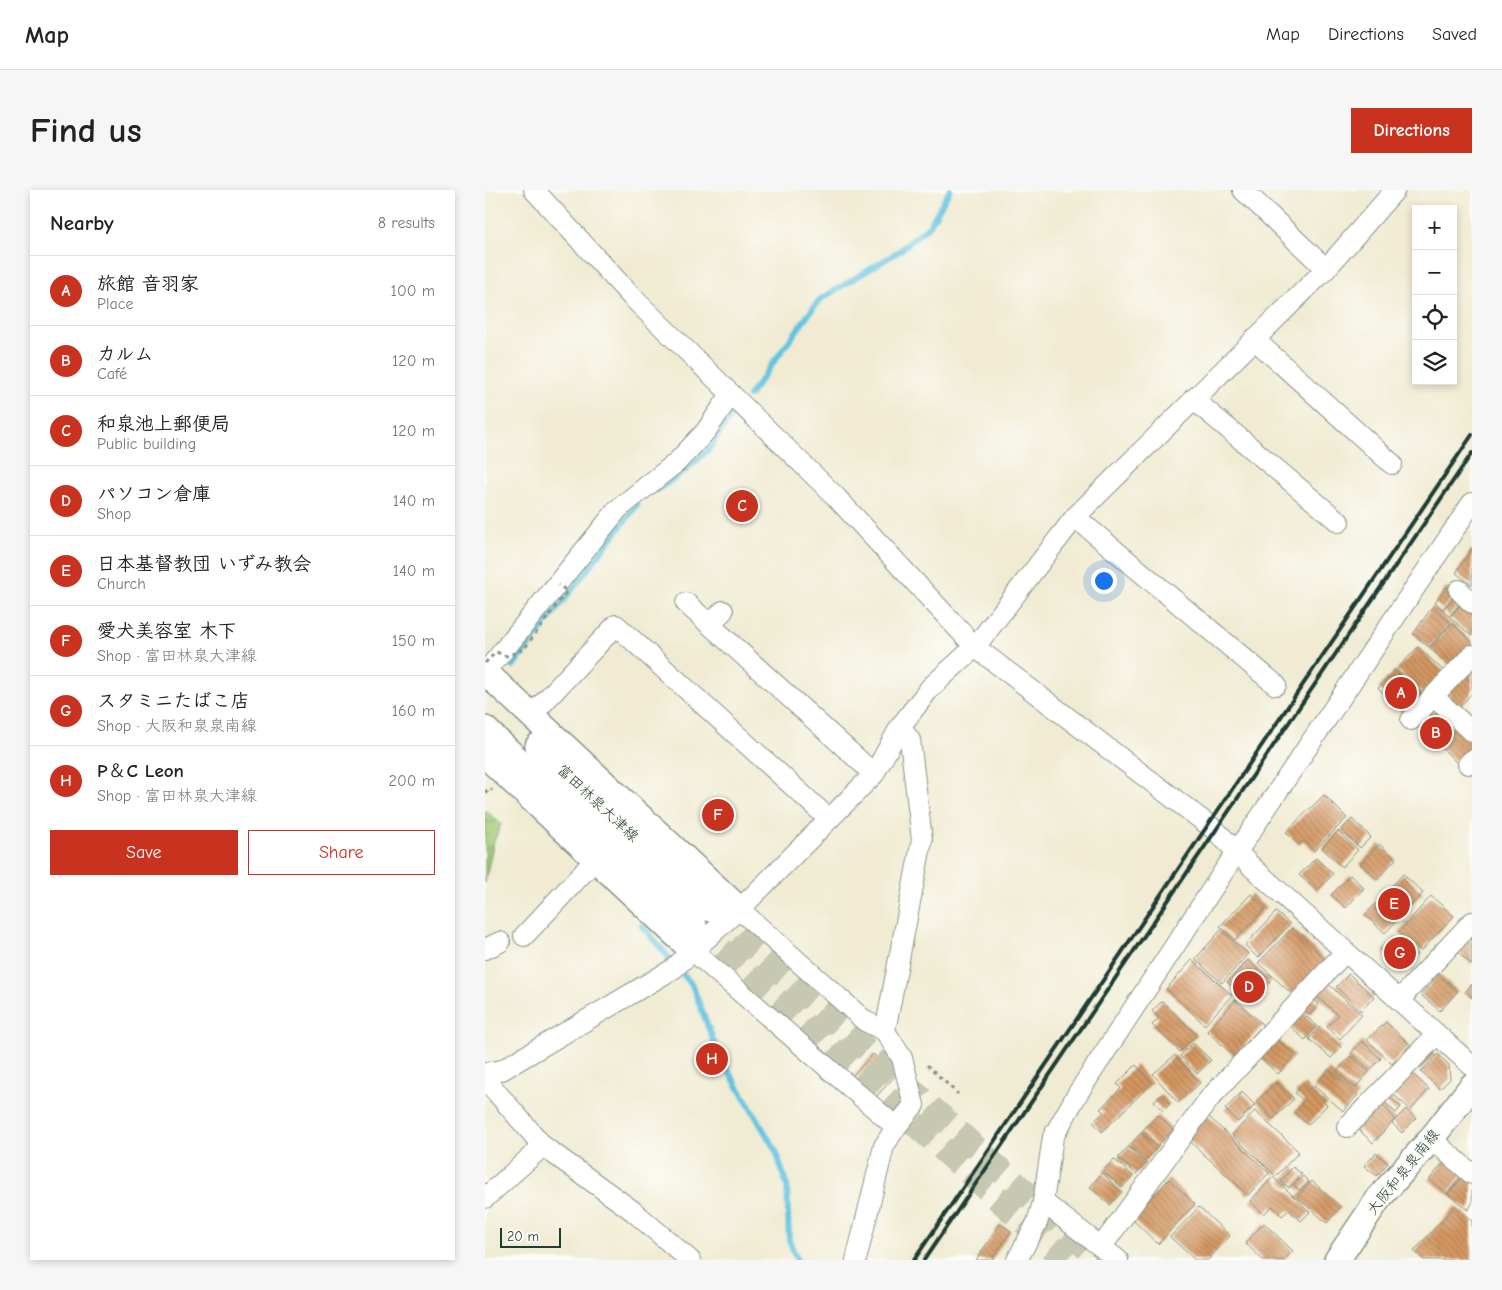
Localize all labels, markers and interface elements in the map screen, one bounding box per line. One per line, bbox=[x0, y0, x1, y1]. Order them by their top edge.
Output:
text: Map bbox=[25, 21, 69, 49]
text: Map bbox=[1266, 24, 1300, 45]
text: Directions bbox=[1328, 24, 1404, 45]
text: Saved bbox=[1432, 24, 1477, 45]
button: Directions bbox=[1351, 108, 1472, 153]
text: Find us bbox=[30, 110, 142, 151]
map controls bbox=[1412, 205, 1457, 385]
button: + bbox=[1412, 205, 1457, 250]
text: Nearby bbox=[50, 211, 114, 235]
text: 8 results bbox=[378, 214, 435, 232]
button: − bbox=[1412, 250, 1457, 295]
text: 旅館 音羽家 bbox=[97, 273, 199, 295]
text: A bbox=[62, 282, 70, 300]
text: 100 m bbox=[391, 282, 435, 300]
text: Place bbox=[97, 295, 133, 313]
button: locate bbox=[1412, 295, 1457, 340]
button: layers bbox=[1412, 340, 1457, 385]
text: カルム bbox=[97, 343, 154, 365]
text: B bbox=[61, 352, 71, 370]
text: 120 m bbox=[392, 352, 435, 370]
text: Café bbox=[97, 365, 127, 383]
text: 和泉池上郵便局 bbox=[97, 413, 230, 435]
text: C bbox=[61, 422, 71, 440]
text: 120 m bbox=[392, 422, 435, 440]
text: Public building bbox=[97, 435, 196, 453]
text: パソコン倉庫 bbox=[97, 483, 211, 505]
pin: C bbox=[726, 487, 758, 525]
text: D bbox=[61, 492, 71, 510]
text: 140 m bbox=[393, 492, 435, 510]
text: Shop bbox=[97, 505, 131, 523]
text: 日本基督教団 いずみ教会 bbox=[97, 553, 311, 575]
text: E bbox=[61, 562, 71, 580]
text: 140 m bbox=[393, 562, 435, 580]
your location bbox=[1091, 568, 1117, 594]
text: Church bbox=[97, 575, 146, 593]
text: 愛犬美容室 木下 bbox=[97, 620, 237, 642]
text: F bbox=[61, 632, 71, 650]
text: 150 m bbox=[392, 632, 435, 650]
text: Shop · 富田林泉大津線 bbox=[97, 647, 257, 665]
pin: A bbox=[1385, 674, 1417, 712]
text: スタミニたばこ店 bbox=[97, 690, 249, 712]
text: G bbox=[60, 702, 72, 720]
text: 160 m bbox=[392, 702, 435, 720]
pin: B bbox=[1420, 714, 1452, 752]
text: Shop · 大阪和泉泉南線 bbox=[97, 717, 257, 735]
text: P＆C Leon bbox=[97, 760, 184, 782]
street label: 富田林泉大津線 bbox=[553, 761, 643, 845]
text: H bbox=[60, 772, 72, 790]
text: 200 m bbox=[389, 772, 435, 790]
text: Shop · 富田林泉大津線 bbox=[97, 787, 257, 805]
pin: F bbox=[702, 796, 734, 834]
button: Save bbox=[50, 830, 238, 875]
button: Share bbox=[248, 830, 435, 875]
pin: E bbox=[1378, 885, 1410, 923]
pin: G bbox=[1384, 934, 1416, 972]
pin: D bbox=[1233, 968, 1265, 1006]
pin: H bbox=[696, 1040, 728, 1078]
street label: 大阪和泉泉南線 bbox=[1363, 1126, 1443, 1218]
scale bar bbox=[500, 1225, 561, 1248]
text: 20 m bbox=[507, 1228, 539, 1245]

